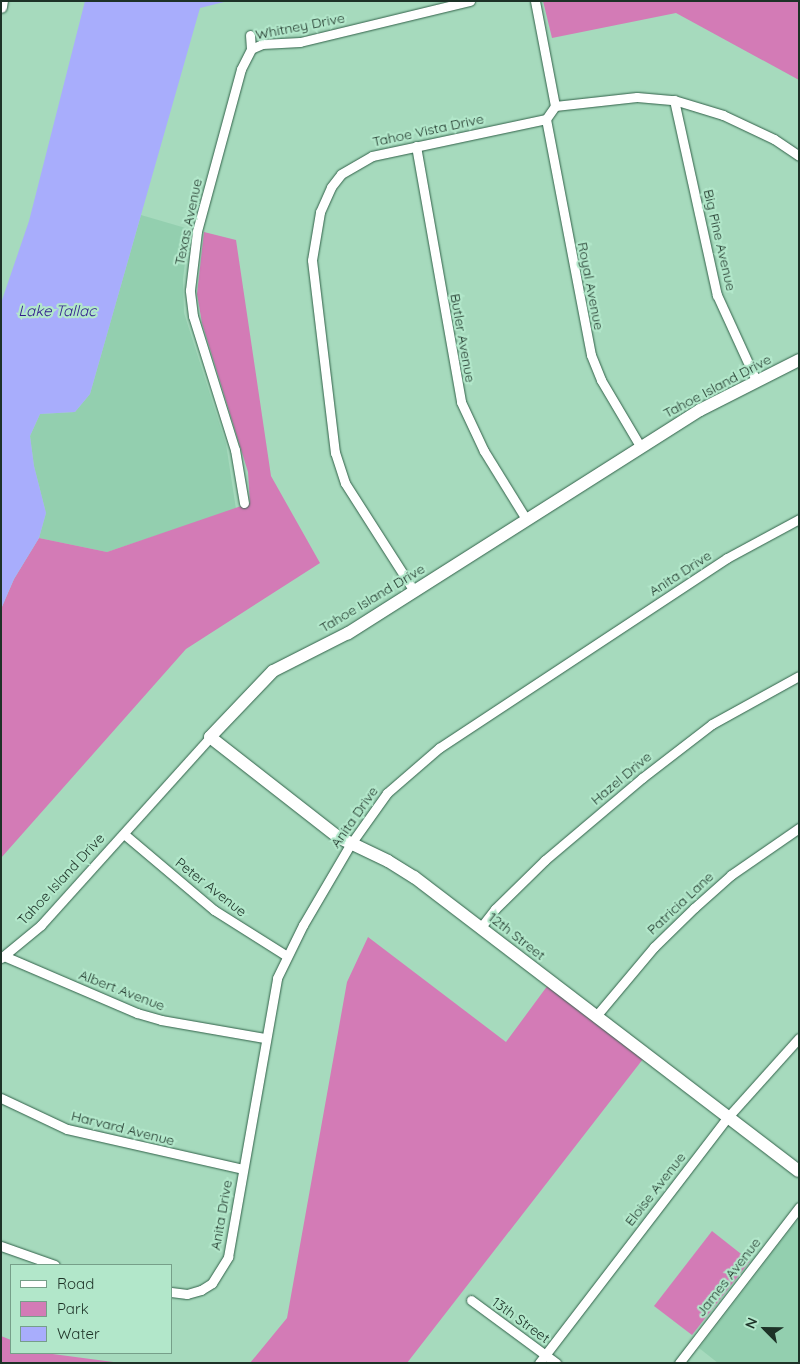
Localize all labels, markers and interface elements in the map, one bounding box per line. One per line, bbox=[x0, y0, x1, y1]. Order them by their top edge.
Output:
street label: Whitney Drive bbox=[254, 9, 346, 43]
street label: Tahoe Vista Drive bbox=[371, 110, 485, 150]
street label: Texas Avenue bbox=[171, 177, 205, 267]
street label: Big Pine Avenue bbox=[700, 188, 740, 292]
street label: Royal Avenue bbox=[574, 241, 608, 331]
street label: Butler Avenue bbox=[447, 292, 479, 384]
water label: Lake Tallac bbox=[18, 302, 96, 320]
street label: Tahoe Island Drive bbox=[660, 351, 774, 421]
street label: Anita Drive bbox=[646, 547, 714, 599]
street label: Tahoe Island Drive bbox=[316, 560, 428, 636]
street label: Hazel Drive bbox=[587, 748, 655, 808]
street label: Anita Drive bbox=[327, 783, 381, 851]
street label: Tahoe Island Drive bbox=[14, 830, 108, 928]
street label: Peter Avenue bbox=[172, 854, 250, 920]
street label: Patricia Lane bbox=[643, 868, 717, 938]
street label: 12th Street bbox=[485, 909, 549, 963]
street label: Albert Avenue bbox=[77, 966, 167, 1014]
street label: Harvard Avenue bbox=[70, 1107, 176, 1149]
street label: Eloise Avenue bbox=[621, 1149, 689, 1229]
street label: Anita Drive bbox=[207, 1179, 235, 1251]
street label: James Avenue bbox=[692, 1234, 764, 1320]
legend bbox=[10, 1264, 172, 1354]
text: Road bbox=[57, 1274, 94, 1293]
street label: 13th Street bbox=[489, 1293, 553, 1347]
text: Park bbox=[57, 1299, 89, 1318]
north arrow bbox=[740, 1304, 790, 1354]
text: N bbox=[741, 1315, 761, 1331]
text: Water bbox=[57, 1324, 100, 1343]

